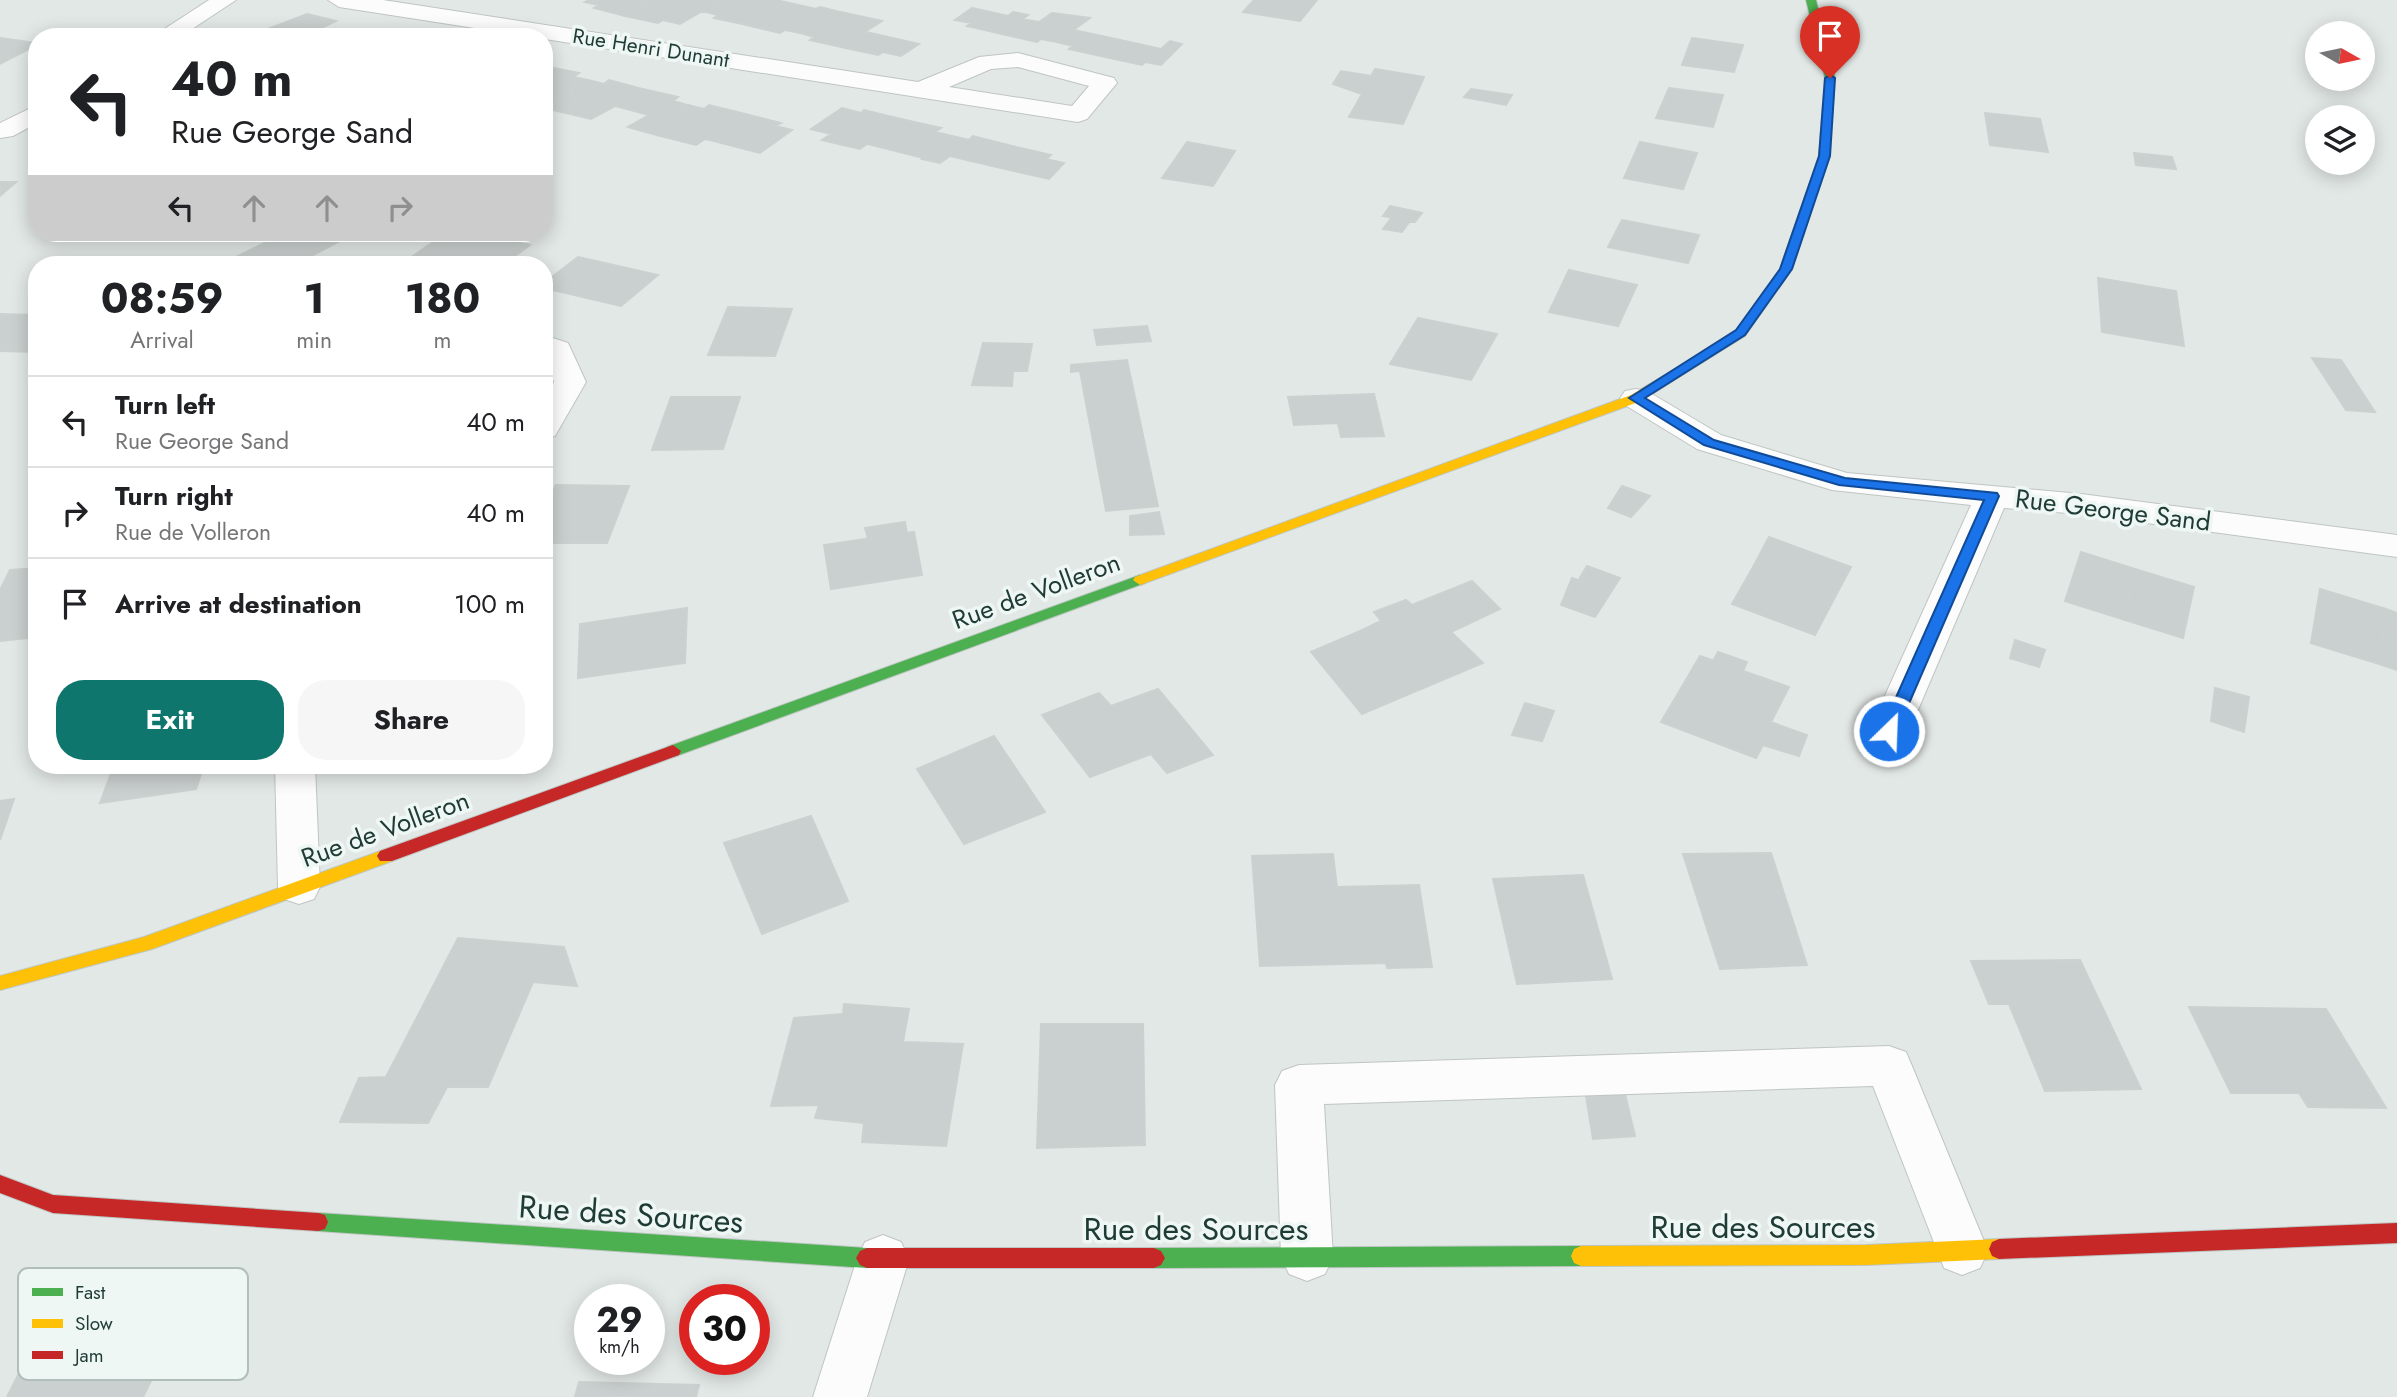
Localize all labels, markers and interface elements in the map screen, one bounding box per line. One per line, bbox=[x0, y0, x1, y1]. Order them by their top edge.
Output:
pin bbox=[1800, 6, 1860, 78]
icon: arrive bbox=[1811, 17, 1849, 55]
street label: Rue Henri Dunant bbox=[571, 21, 731, 75]
north arrow bbox=[2305, 21, 2375, 91]
map controls bbox=[2305, 21, 2375, 175]
text: 40 m bbox=[171, 44, 293, 114]
icon: left bbox=[56, 56, 147, 147]
button: layers bbox=[2305, 105, 2375, 175]
text: Rue George Sand bbox=[171, 109, 413, 155]
icon: left bbox=[162, 189, 200, 227]
icon: ahead bbox=[235, 189, 273, 227]
icon: ahead bbox=[308, 189, 346, 227]
icon: right bbox=[381, 189, 419, 227]
text: 08:59 bbox=[101, 268, 224, 329]
text: 1 bbox=[303, 268, 325, 329]
text: 180 bbox=[405, 268, 480, 329]
text: Arrival bbox=[130, 323, 194, 357]
text: min bbox=[296, 323, 332, 357]
text: m bbox=[434, 323, 452, 357]
text: Turn left bbox=[115, 386, 215, 424]
icon: left bbox=[56, 403, 94, 441]
text: 40 m bbox=[466, 403, 525, 441]
text: Rue George Sand bbox=[115, 424, 289, 458]
text: Turn right bbox=[115, 477, 233, 515]
street label: Rue George Sand bbox=[2013, 479, 2213, 541]
icon: right bbox=[56, 494, 94, 532]
text: 40 m bbox=[466, 494, 525, 532]
text: Rue de Volleron bbox=[115, 515, 271, 549]
street label: Rue de Volleron bbox=[947, 543, 1125, 639]
icon: arrive bbox=[56, 585, 94, 623]
text: Arrive at destination bbox=[115, 585, 362, 623]
text: 100 m bbox=[454, 585, 525, 623]
button: Exit bbox=[56, 680, 284, 760]
button: Share bbox=[298, 680, 525, 760]
position arrow bbox=[1852, 694, 1926, 768]
street label: Rue de Volleron bbox=[296, 781, 474, 877]
street label: Rue des Sources bbox=[517, 1183, 745, 1245]
street label: Rue des Sources bbox=[1651, 1204, 1876, 1250]
street label: Rue des Sources bbox=[1084, 1206, 1309, 1252]
legend bbox=[18, 1268, 248, 1380]
text: Fast bbox=[75, 1279, 106, 1306]
speed limit sign: 30 bbox=[679, 1284, 770, 1375]
text: 29 bbox=[596, 1295, 643, 1345]
text: Slow bbox=[75, 1310, 113, 1337]
text: km/h bbox=[599, 1334, 640, 1360]
text: Jam bbox=[72, 1342, 104, 1369]

